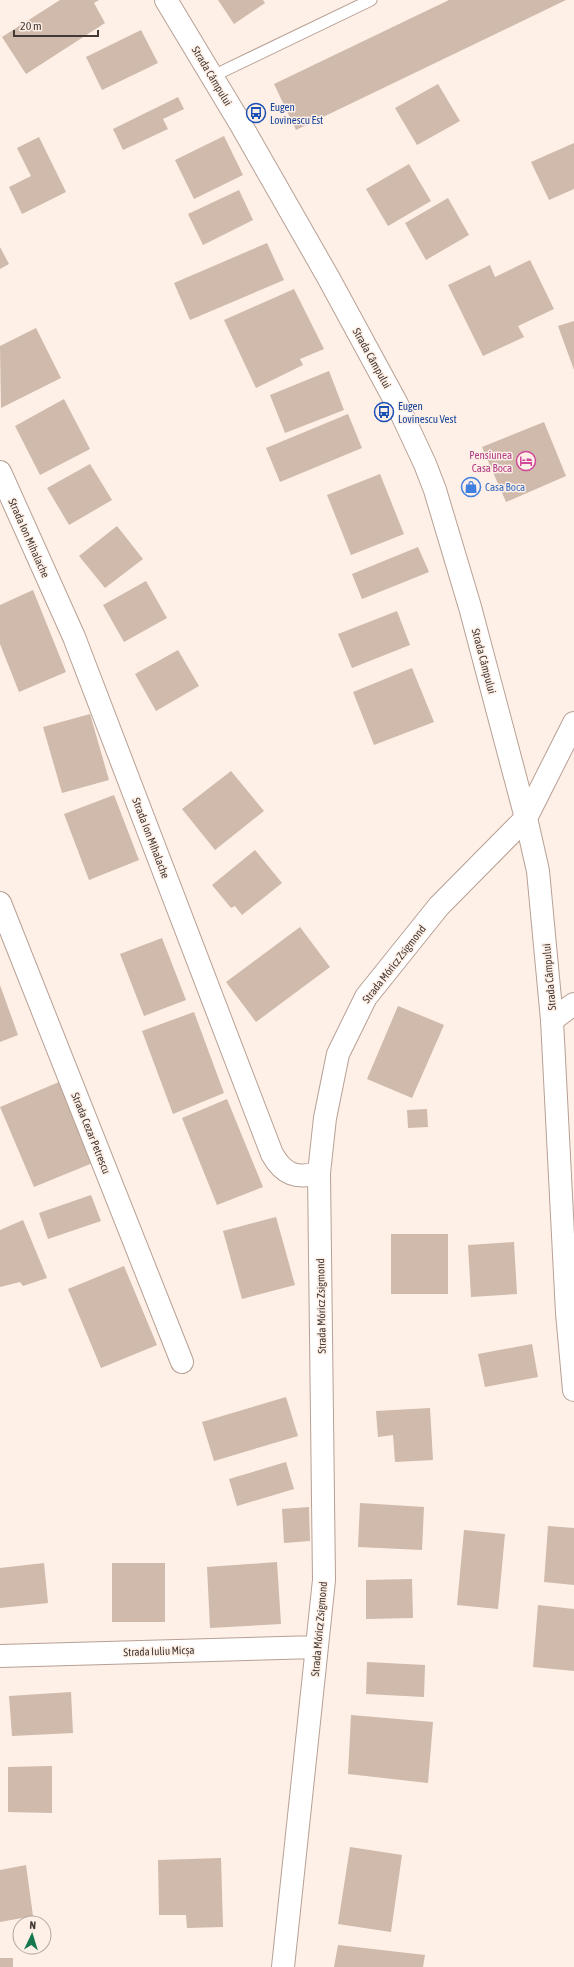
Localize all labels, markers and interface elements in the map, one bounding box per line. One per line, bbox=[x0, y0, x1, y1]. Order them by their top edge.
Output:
scale bar bbox=[14, 12, 98, 38]
text: 20 m bbox=[20, 19, 42, 33]
street label: Strada Câmpului bbox=[190, 44, 234, 108]
place label: Eugen Lovinescu Est bbox=[270, 101, 323, 126]
bus stop icon: Eugen Lovinescu Est bbox=[245, 102, 267, 124]
street label: Strada Câmpului bbox=[350, 326, 394, 390]
place label: Eugen Lovinescu Vest bbox=[398, 400, 457, 425]
bus stop icon: Eugen Lovinescu Vest bbox=[373, 401, 395, 423]
place label: Pensiunea Casa Boca bbox=[469, 449, 512, 474]
hotel icon: Pensiunea Casa Boca bbox=[515, 450, 537, 472]
shop icon: Casa Boca bbox=[460, 476, 482, 498]
place label: Casa Boca bbox=[485, 481, 525, 493]
street label: Strada Ion Mihalache bbox=[6, 497, 52, 579]
street label: Strada Câmpului bbox=[470, 627, 498, 695]
street label: Strada Ion Mihalache bbox=[130, 796, 172, 880]
street label: Strada Móricz Zsigmond bbox=[360, 923, 428, 1005]
street label: Strada Câmpului bbox=[540, 943, 558, 1011]
street label: Strada Cezar Petrescu bbox=[69, 1091, 113, 1175]
street label: Strada Móricz Zsigmond bbox=[314, 1258, 328, 1354]
street label: Strada Móricz Zsigmond bbox=[309, 1581, 329, 1677]
street label: Strada Iuliu Micșa bbox=[123, 1644, 195, 1658]
north arrow bbox=[12, 1915, 52, 1955]
text: N bbox=[29, 1919, 36, 1931]

